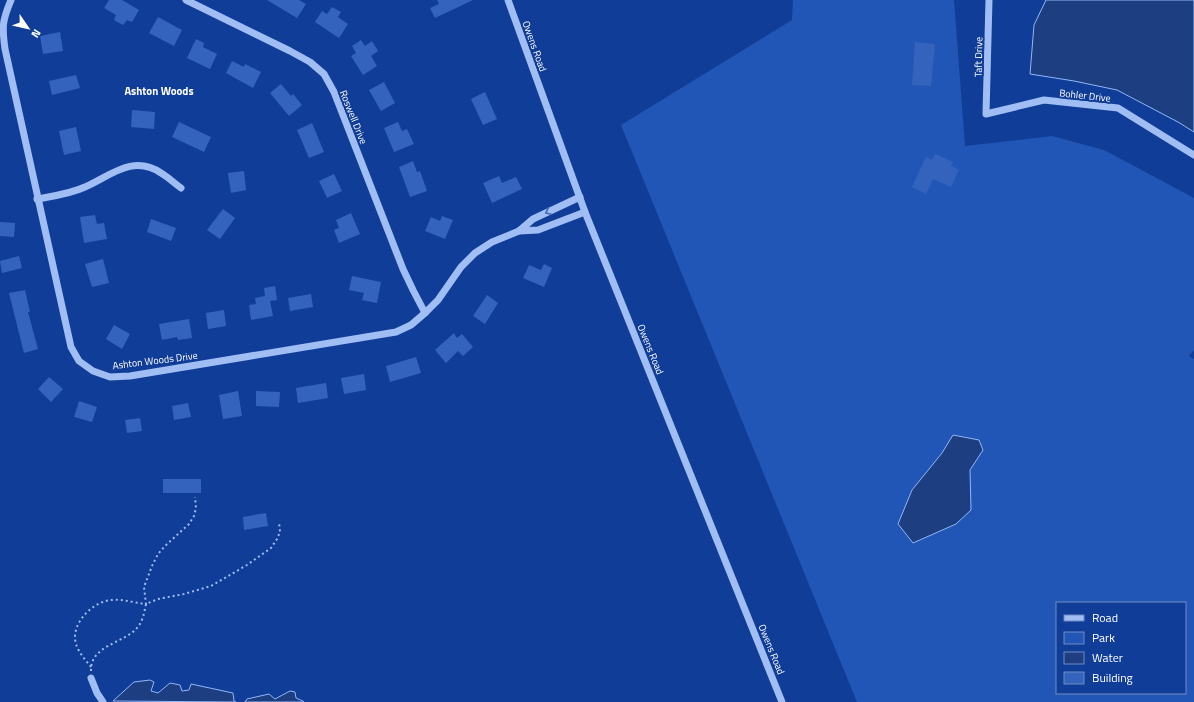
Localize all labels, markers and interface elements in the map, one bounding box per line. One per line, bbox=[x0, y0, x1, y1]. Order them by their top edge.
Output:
north arrow bbox=[8, 8, 48, 48]
street label: Owens Road bbox=[518, 19, 551, 74]
text: N bbox=[28, 26, 45, 41]
street label: Taft Drive bbox=[971, 37, 986, 77]
district label: Ashton Woods bbox=[124, 83, 194, 99]
street label: Bohler Drive bbox=[1058, 85, 1111, 106]
street label: Roswell Drive bbox=[336, 88, 371, 147]
one-way arrow bbox=[545, 207, 552, 215]
street label: Owens Road bbox=[634, 322, 667, 377]
street label: Ashton Woods Drive bbox=[112, 348, 198, 373]
legend bbox=[1056, 602, 1186, 694]
text: Road bbox=[1092, 608, 1118, 627]
street label: Owens Road bbox=[755, 622, 788, 677]
text: Park bbox=[1092, 628, 1115, 647]
text: Water bbox=[1092, 648, 1123, 667]
text: Building bbox=[1092, 668, 1133, 687]

